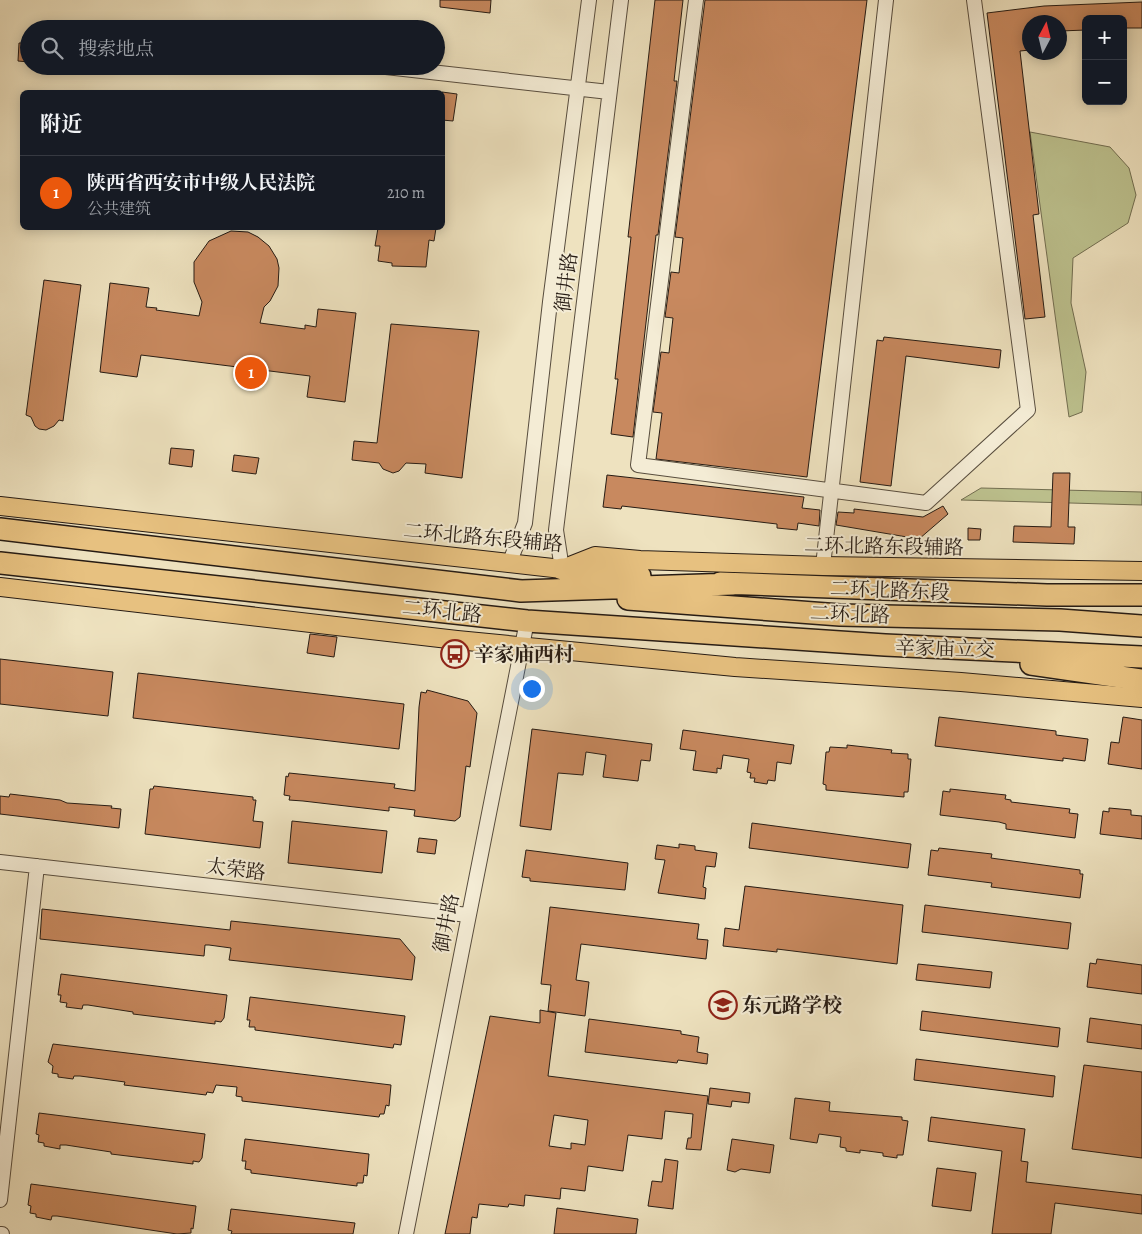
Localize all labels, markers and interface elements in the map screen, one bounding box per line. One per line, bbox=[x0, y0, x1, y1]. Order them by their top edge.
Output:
north arrow bbox=[1022, 15, 1067, 60]
map controls bbox=[1082, 15, 1127, 105]
button: + bbox=[1082, 15, 1127, 60]
search box bbox=[20, 20, 445, 75]
icon: search bbox=[38, 34, 66, 62]
text: 搜索地点 bbox=[78, 36, 154, 62]
button: − bbox=[1082, 60, 1127, 105]
text: 附近 bbox=[40, 110, 82, 138]
text: 陕西省西安市中级人民法院 bbox=[87, 170, 315, 196]
text: 1 bbox=[53, 182, 59, 204]
text: 210 m bbox=[387, 182, 425, 204]
text: 公共建筑 bbox=[87, 198, 151, 220]
street label: 御井路 bbox=[549, 251, 584, 313]
pin: 1 bbox=[235, 354, 267, 392]
street label: 二环北路东段辅路 bbox=[402, 517, 564, 558]
street label: 二环北路东段辅路 bbox=[804, 532, 964, 561]
street label: 二环北路东段 bbox=[830, 575, 950, 606]
street label: 二环北路 bbox=[401, 594, 483, 629]
street label: 二环北路 bbox=[810, 600, 890, 629]
street label: 辛家庙立交 bbox=[895, 633, 995, 664]
bus stop icon: 辛家庙西村 bbox=[440, 639, 470, 669]
place label: 辛家庙西村 bbox=[474, 641, 574, 668]
your location bbox=[519, 676, 545, 702]
street label: 太荣路 bbox=[205, 852, 267, 887]
street label: 御井路 bbox=[428, 891, 465, 955]
school or university icon: 东元路学校 bbox=[708, 990, 738, 1020]
place label: 东元路学校 bbox=[742, 992, 842, 1019]

